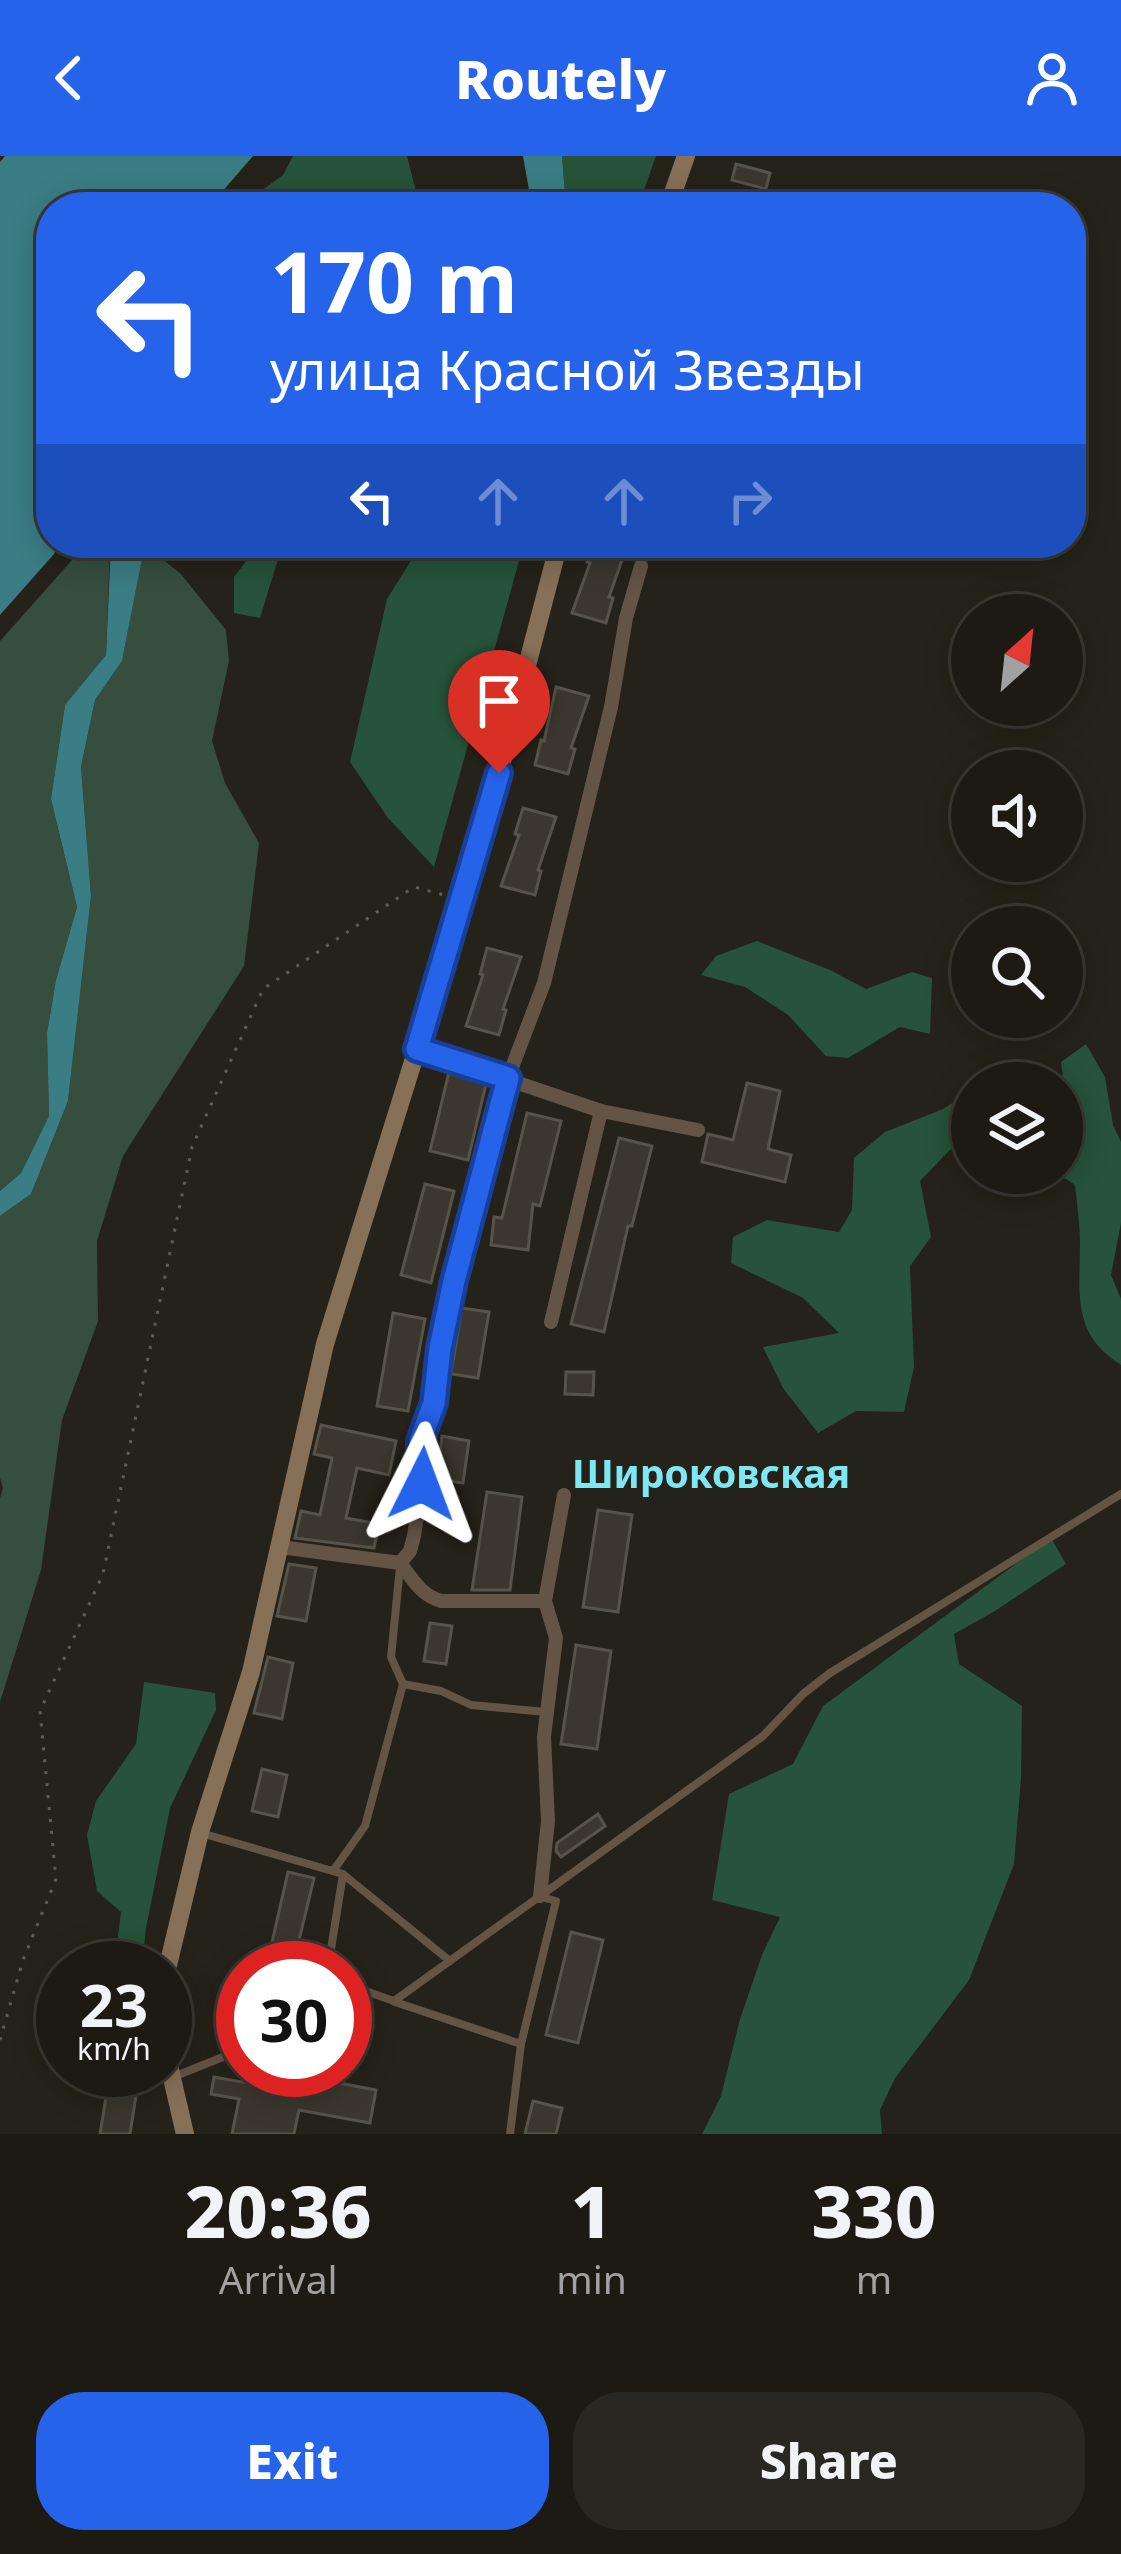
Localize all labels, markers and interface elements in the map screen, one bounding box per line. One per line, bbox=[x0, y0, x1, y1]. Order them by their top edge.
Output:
text: Routely bbox=[455, 41, 666, 115]
icon: back bbox=[36, 45, 102, 111]
icon: person bbox=[1019, 45, 1085, 111]
text: 170 m bbox=[270, 223, 518, 338]
icon: left bbox=[72, 240, 228, 396]
text: улица Красной Звезды bbox=[270, 332, 865, 406]
icon: left bbox=[339, 468, 405, 534]
icon: ahead bbox=[465, 468, 531, 534]
icon: ahead bbox=[591, 468, 657, 534]
icon: right bbox=[717, 468, 783, 534]
north arrow bbox=[951, 594, 1083, 726]
map controls bbox=[951, 594, 1083, 1194]
pin bbox=[448, 650, 550, 773]
icon: arrive bbox=[466, 668, 532, 734]
button: sound bbox=[951, 750, 1083, 882]
button: search bbox=[951, 906, 1083, 1038]
button: layers bbox=[951, 1062, 1083, 1194]
position arrow bbox=[359, 1421, 485, 1547]
district label: Широковская bbox=[572, 1446, 850, 1499]
speed limit sign: 30 bbox=[216, 1941, 372, 2097]
text: 23 bbox=[80, 1963, 148, 2045]
text: km/h bbox=[77, 2028, 151, 2069]
text: 20:36 bbox=[185, 2161, 372, 2259]
text: 1 bbox=[571, 2161, 612, 2259]
text: 330 bbox=[812, 2161, 936, 2259]
text: Arrival bbox=[219, 2252, 338, 2305]
text: min bbox=[556, 2252, 627, 2305]
text: m bbox=[856, 2252, 892, 2305]
button: Exit bbox=[36, 2392, 549, 2530]
button: Share bbox=[573, 2392, 1085, 2530]

